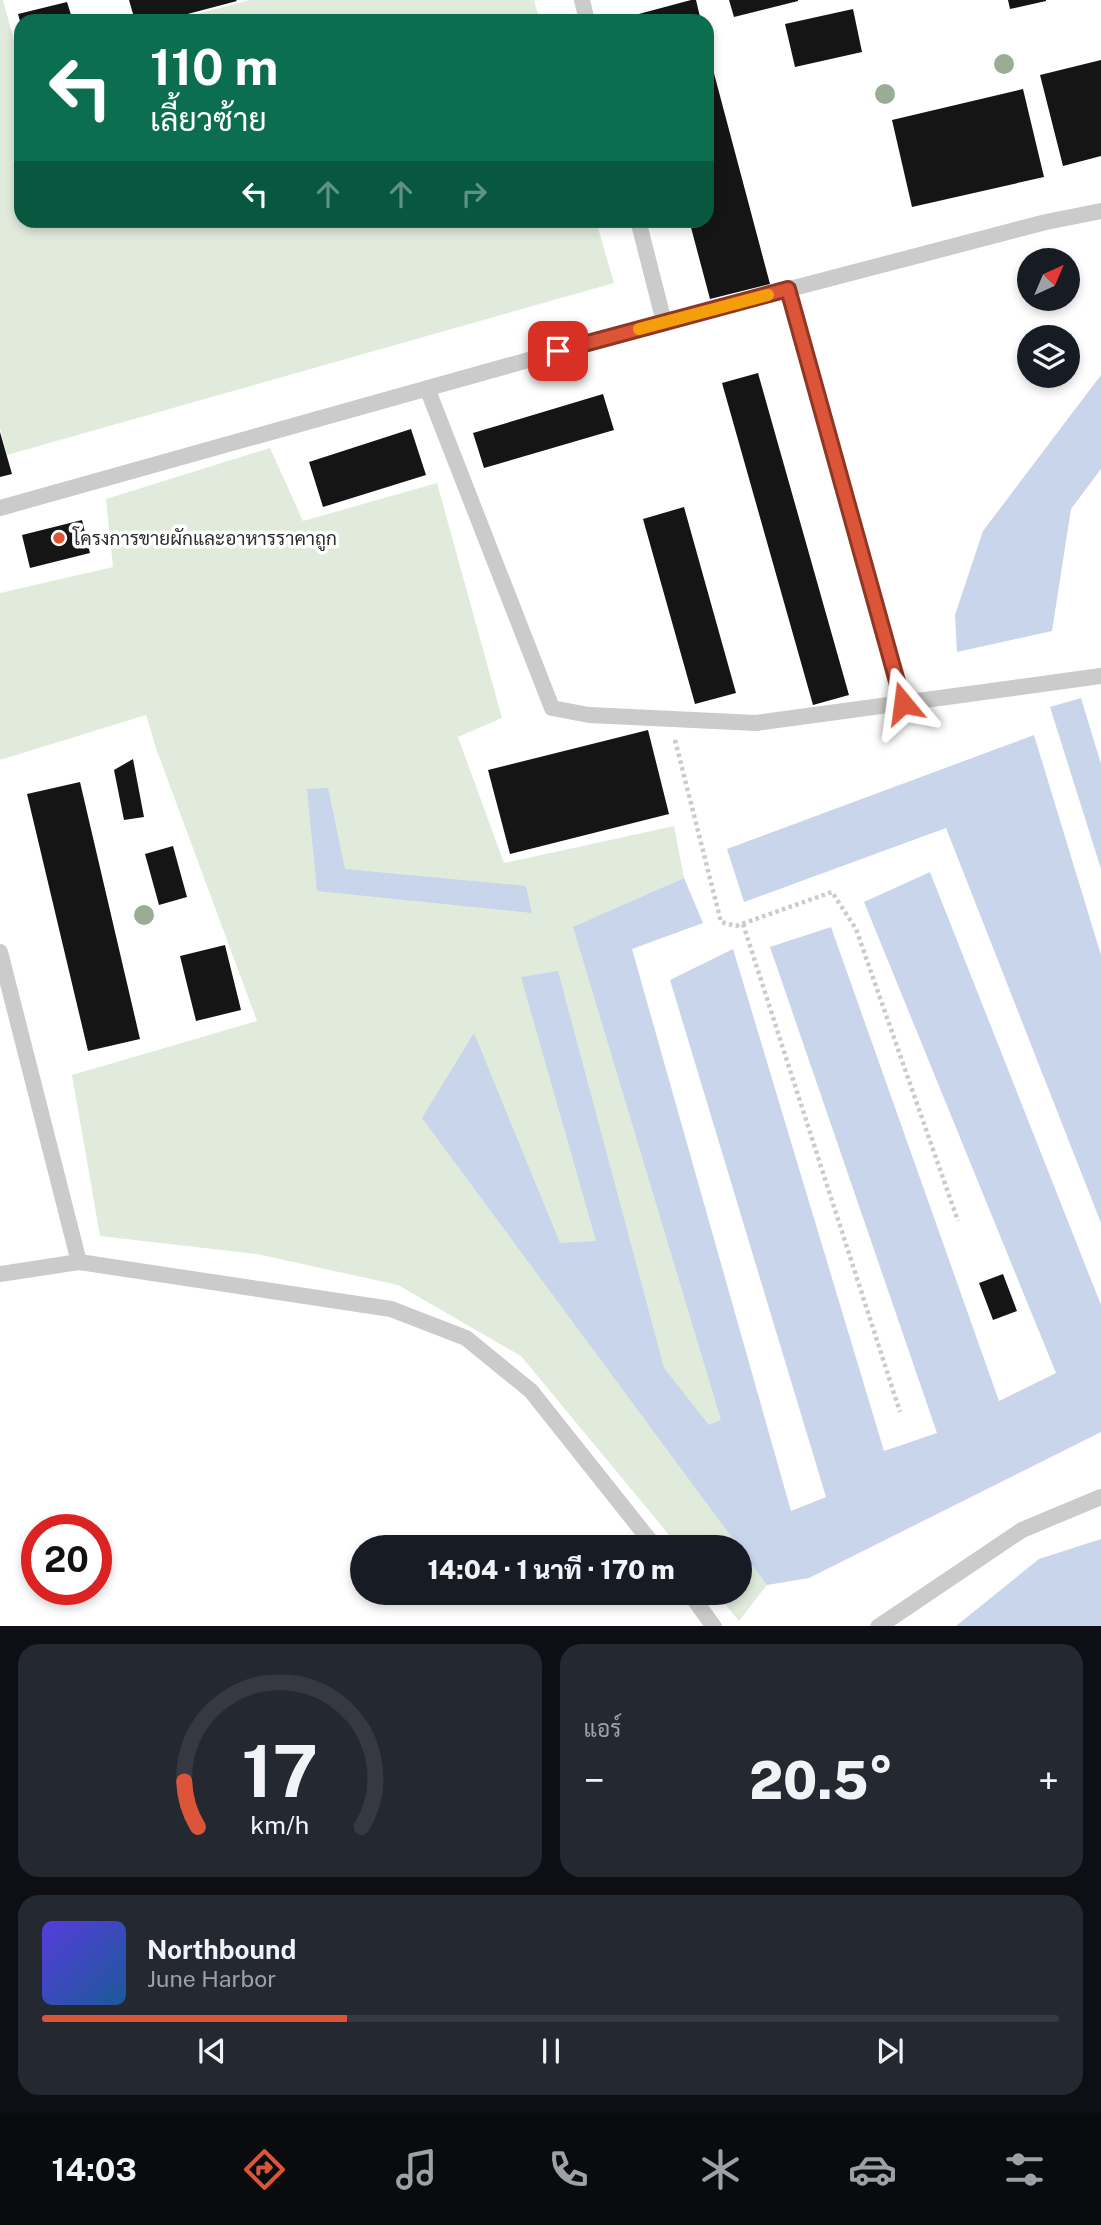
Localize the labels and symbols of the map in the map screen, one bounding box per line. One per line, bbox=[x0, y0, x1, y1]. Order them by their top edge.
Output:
north arrow bbox=[1017, 248, 1080, 312]
pin bbox=[528, 321, 588, 381]
place label: โครงการขายผักและอาหารราคาถูก bbox=[72, 526, 337, 552]
marker: โครงการขายผักและอาหารราคาถูก bbox=[51, 530, 67, 546]
position arrow bbox=[866, 666, 940, 740]
speed limit sign: 20 bbox=[21, 1514, 112, 1605]

